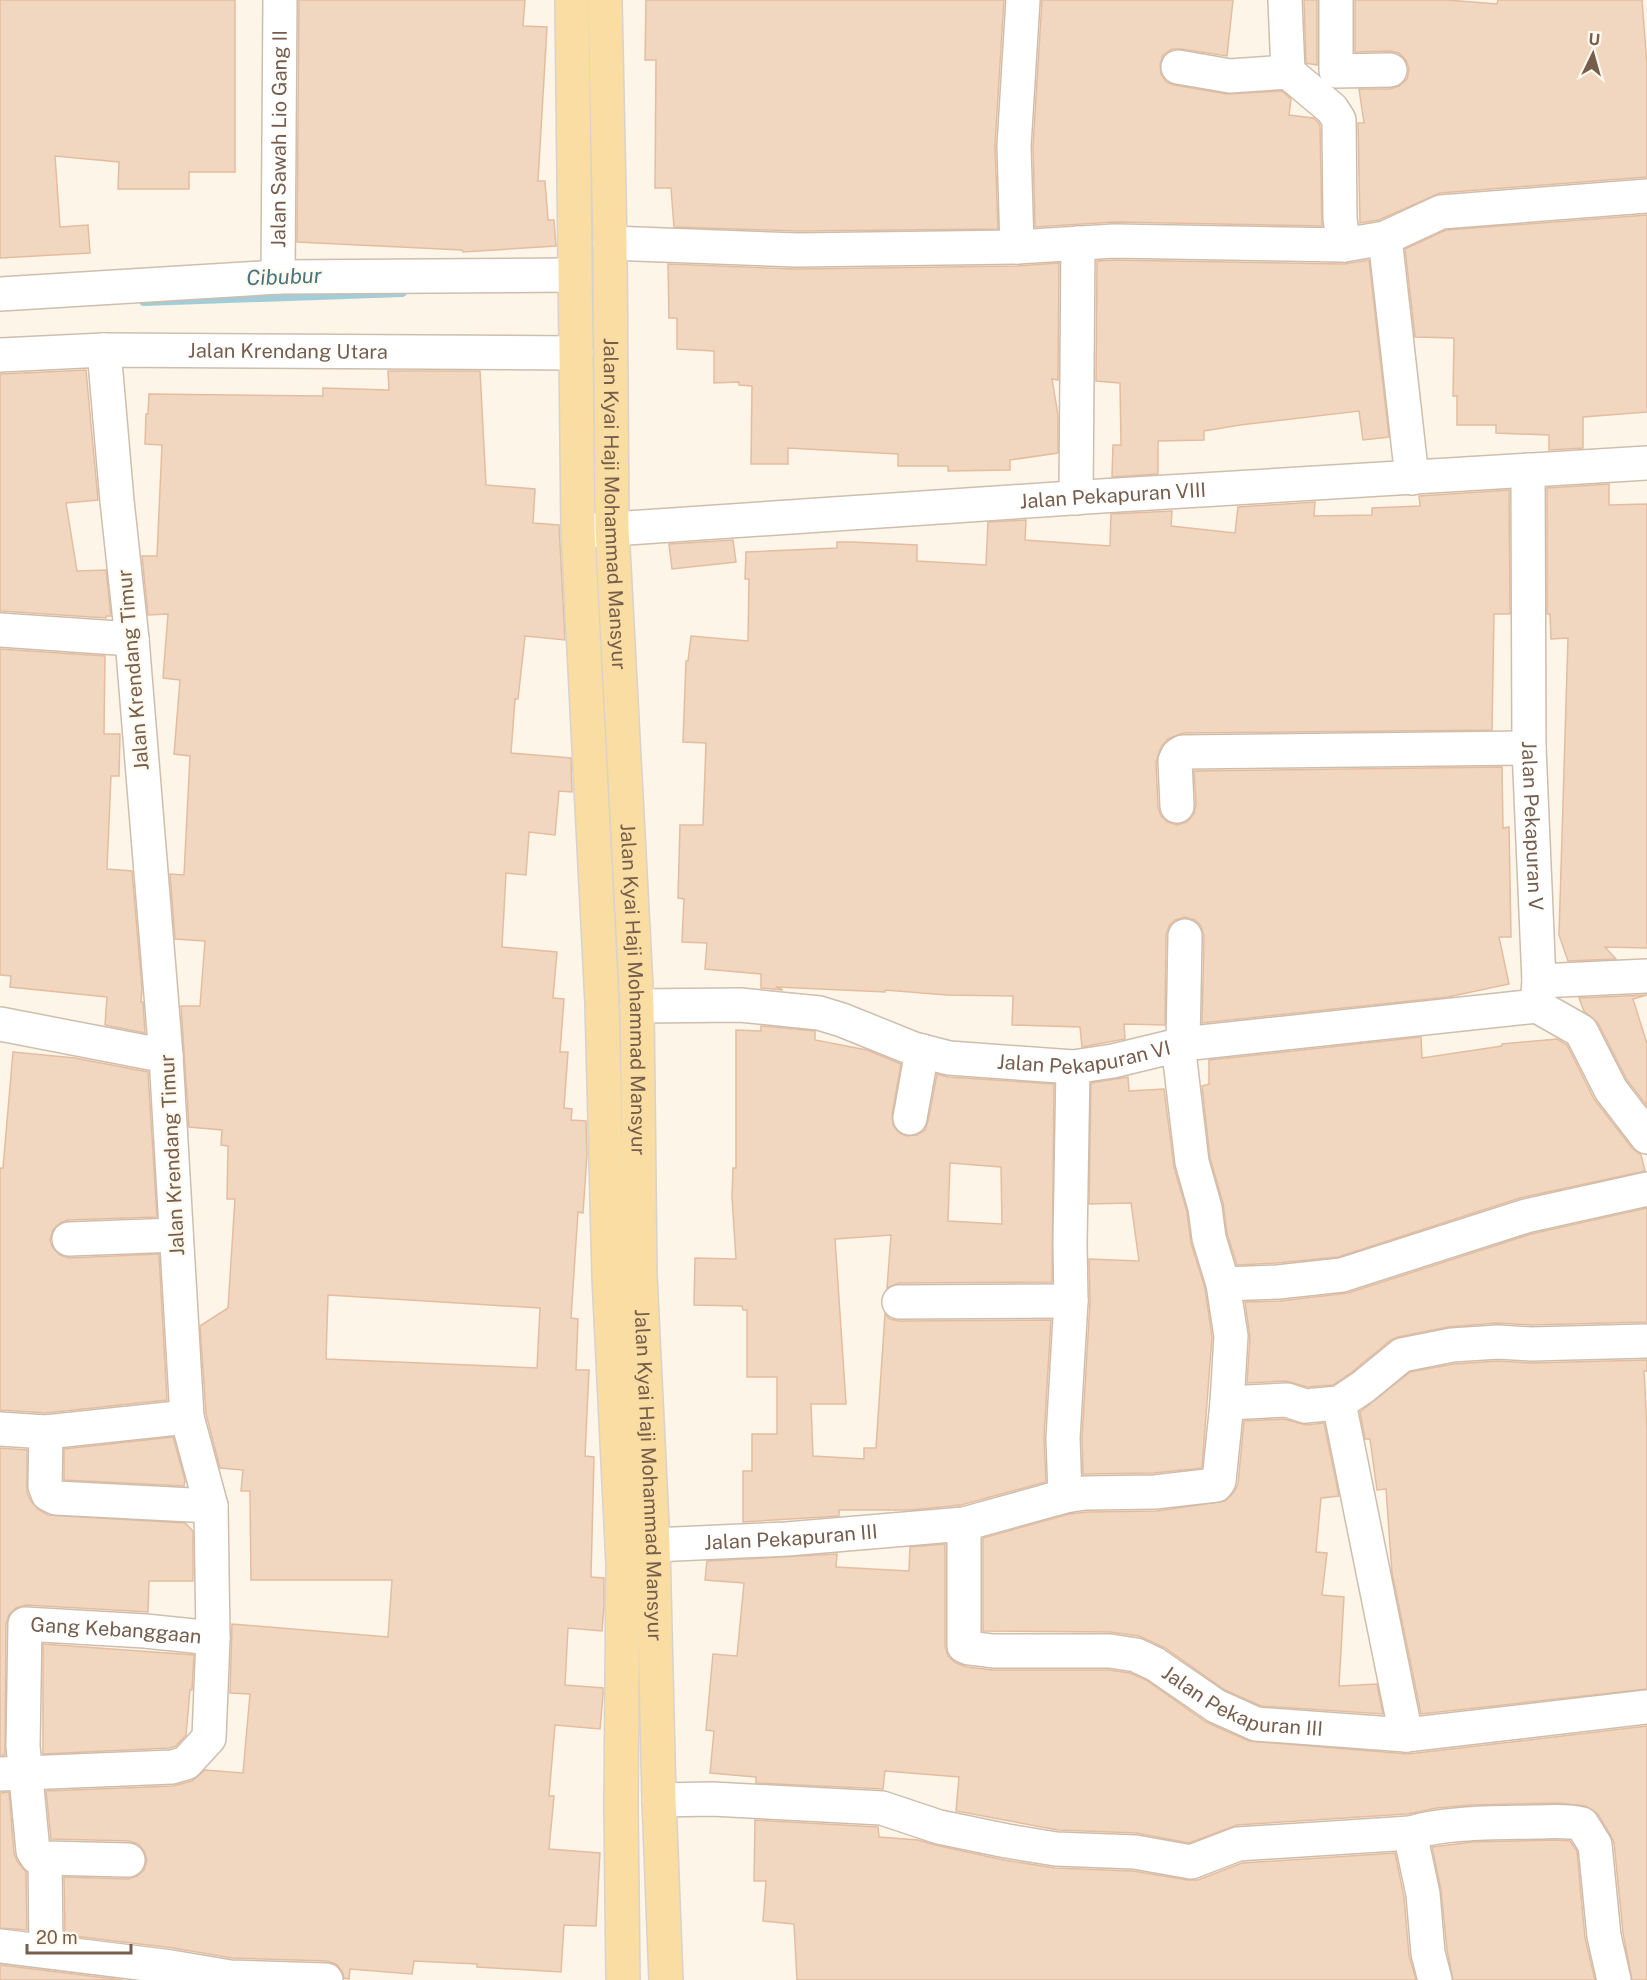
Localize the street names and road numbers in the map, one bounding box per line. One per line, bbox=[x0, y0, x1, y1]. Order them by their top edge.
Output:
street label: Jalan Sawah Lio Gang II bbox=[266, 30, 292, 248]
street label: Jalan Kyai Haji Mohammad Mansyur bbox=[599, 338, 631, 671]
street label: Jalan Krendang Utara bbox=[188, 339, 388, 364]
street label: Jalan Pekapuran VIII bbox=[1019, 478, 1207, 513]
street label: Jalan Krendang Timur bbox=[112, 568, 154, 772]
street label: Jalan Pekapuran V bbox=[1517, 741, 1548, 911]
street label: Jalan Kyai Haji Mohammad Mansyur bbox=[615, 823, 651, 1156]
street label: Jalan Pekapuran VI bbox=[996, 1035, 1173, 1079]
street label: Jalan Krendang Timur bbox=[155, 1053, 189, 1257]
street label: Jalan Kyai Haji Mohammad Mansyur bbox=[630, 1308, 667, 1642]
street label: Jalan Pekapuran III bbox=[703, 1519, 878, 1555]
street label: Gang Kebanggaan bbox=[30, 1612, 203, 1649]
street label: Jalan Pekapuran III bbox=[1157, 1660, 1324, 1741]

